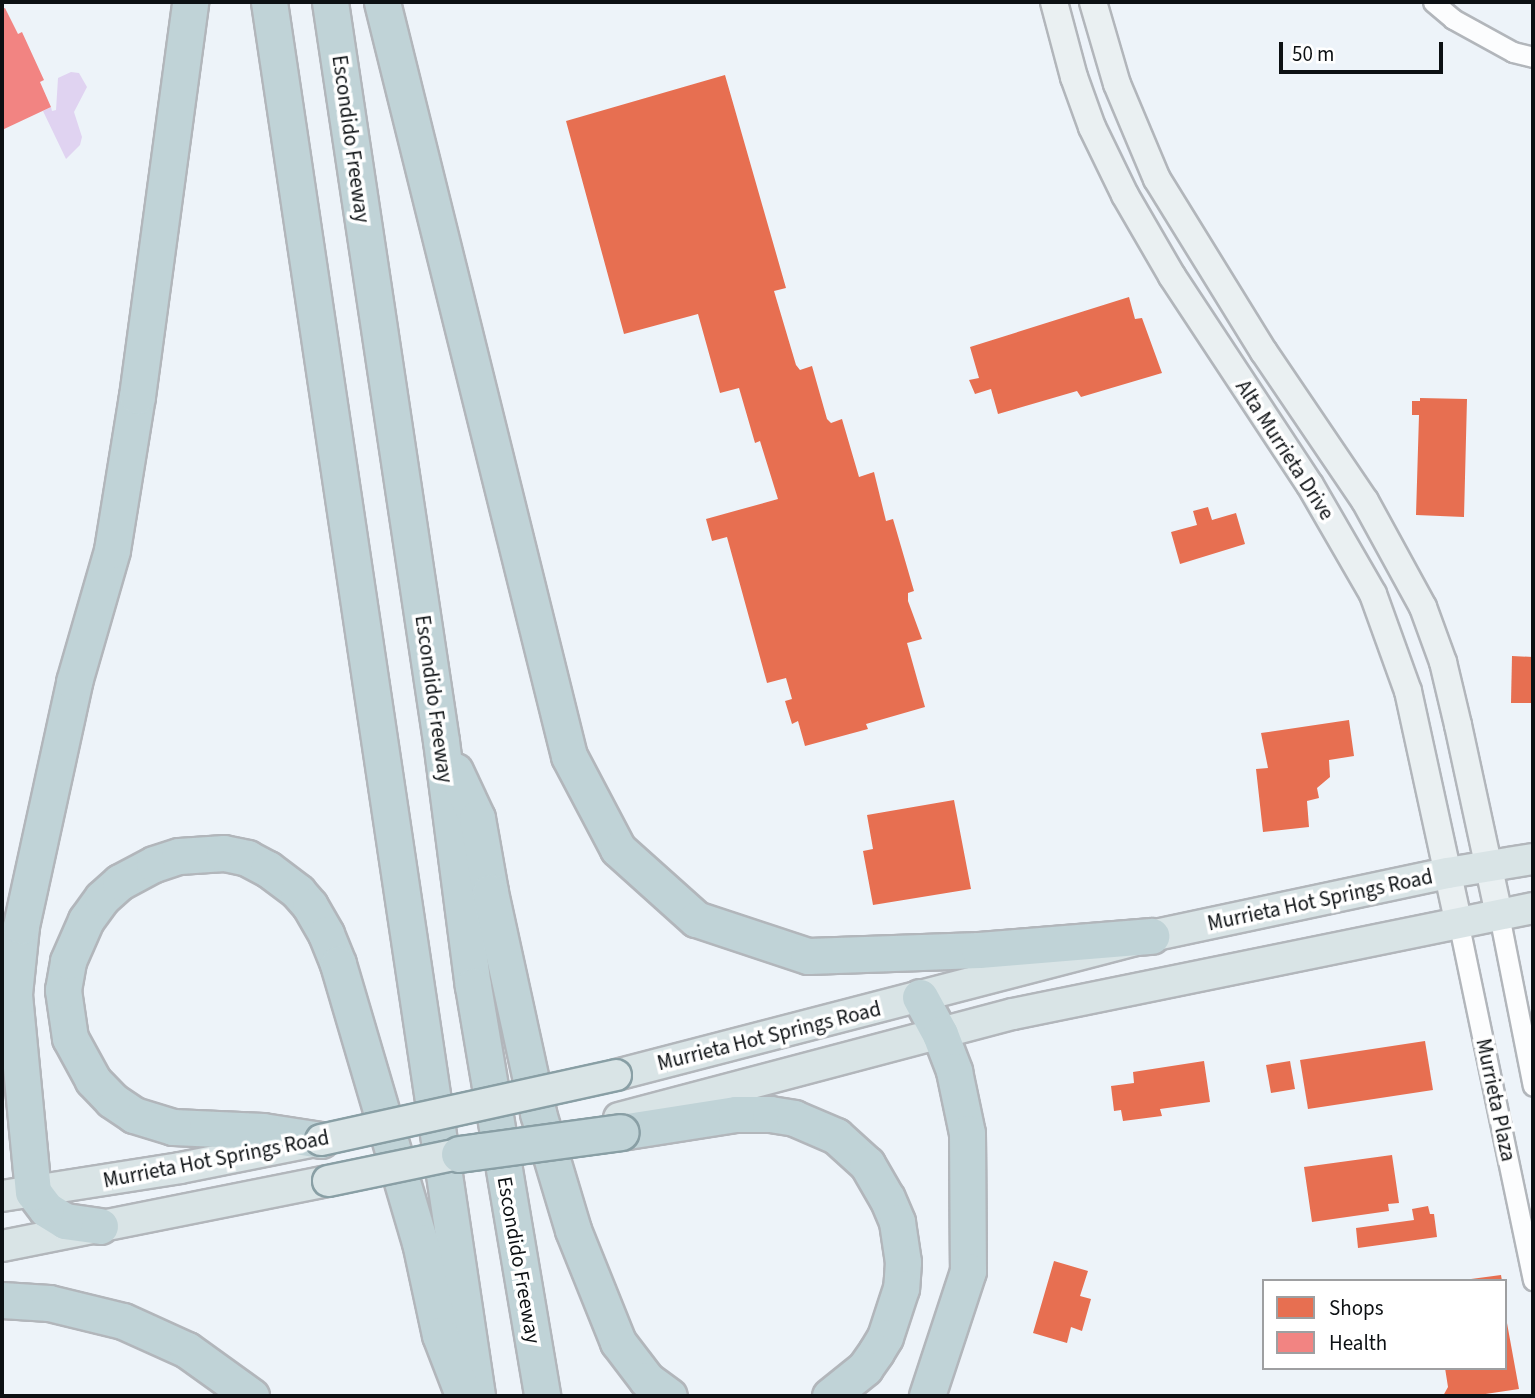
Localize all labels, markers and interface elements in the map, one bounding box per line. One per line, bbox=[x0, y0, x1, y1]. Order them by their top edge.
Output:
scale bar bbox=[1283, 28, 1448, 72]
text: 50 m bbox=[1292, 39, 1334, 69]
street label: Escondido Freeway bbox=[327, 53, 375, 225]
street label: Alta Murrieta Drive bbox=[1230, 375, 1340, 525]
street label: Escondido Freeway bbox=[410, 613, 458, 785]
street label: Murrieta Hot Springs Road bbox=[1205, 864, 1435, 936]
street label: Murrieta Hot Springs Road bbox=[655, 996, 883, 1076]
street label: Murrieta Plaza bbox=[1471, 1036, 1521, 1164]
street label: Murrieta Hot Springs Road bbox=[101, 1125, 331, 1193]
street label: Escondido Freeway bbox=[492, 1175, 546, 1345]
legend bbox=[1262, 1279, 1507, 1370]
text: Shops bbox=[1329, 1293, 1383, 1323]
text: Health bbox=[1329, 1328, 1387, 1358]

